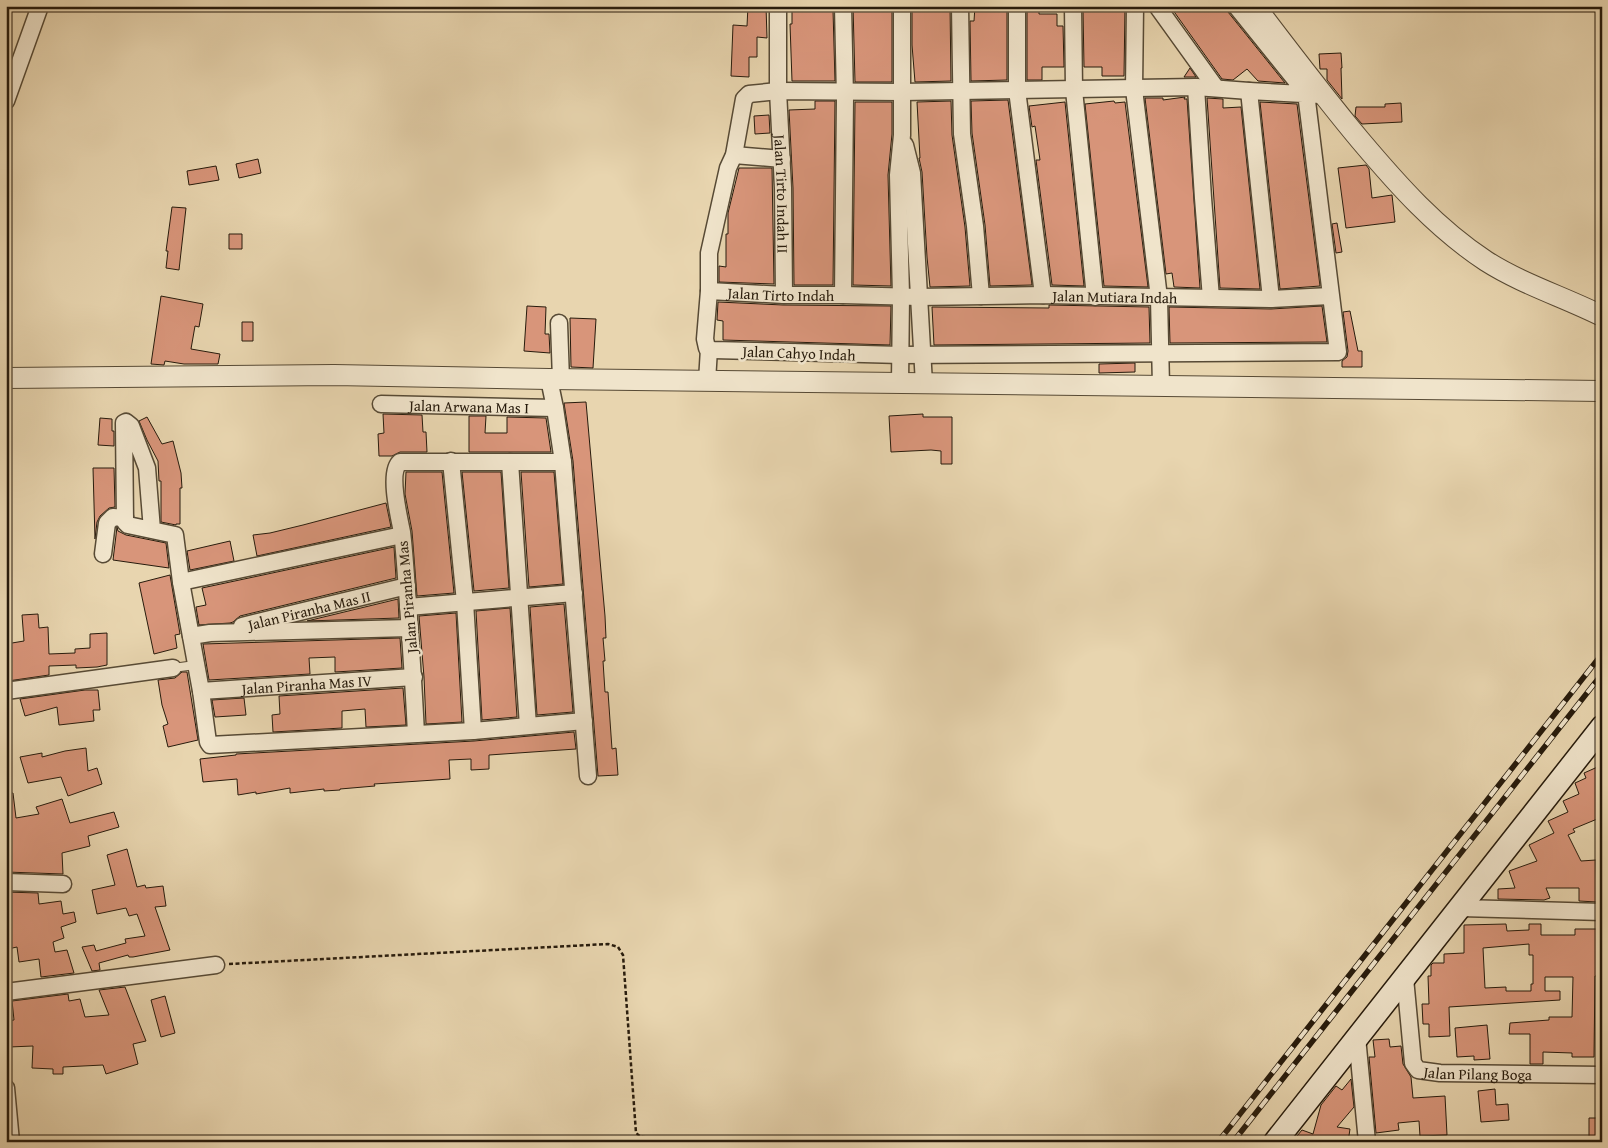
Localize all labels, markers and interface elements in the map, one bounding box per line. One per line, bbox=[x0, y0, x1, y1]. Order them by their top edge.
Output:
street label: Jalan Tirto Indah II bbox=[770, 132, 794, 254]
street label: Jalan Tirto Indah bbox=[725, 281, 835, 306]
street label: Jalan Mutiara Indah bbox=[1050, 285, 1178, 308]
street label: Jalan Cahyo Indah bbox=[740, 340, 856, 365]
street label: Jalan Arwana Mas I bbox=[407, 394, 529, 418]
street label: Jalan Piranha Mas bbox=[392, 540, 423, 656]
street label: Jalan Piranha Mas II bbox=[244, 585, 373, 635]
street label: Jalan Piranha Mas IV bbox=[239, 669, 373, 699]
street label: Jalan Pilang Boga bbox=[1420, 1060, 1532, 1085]

